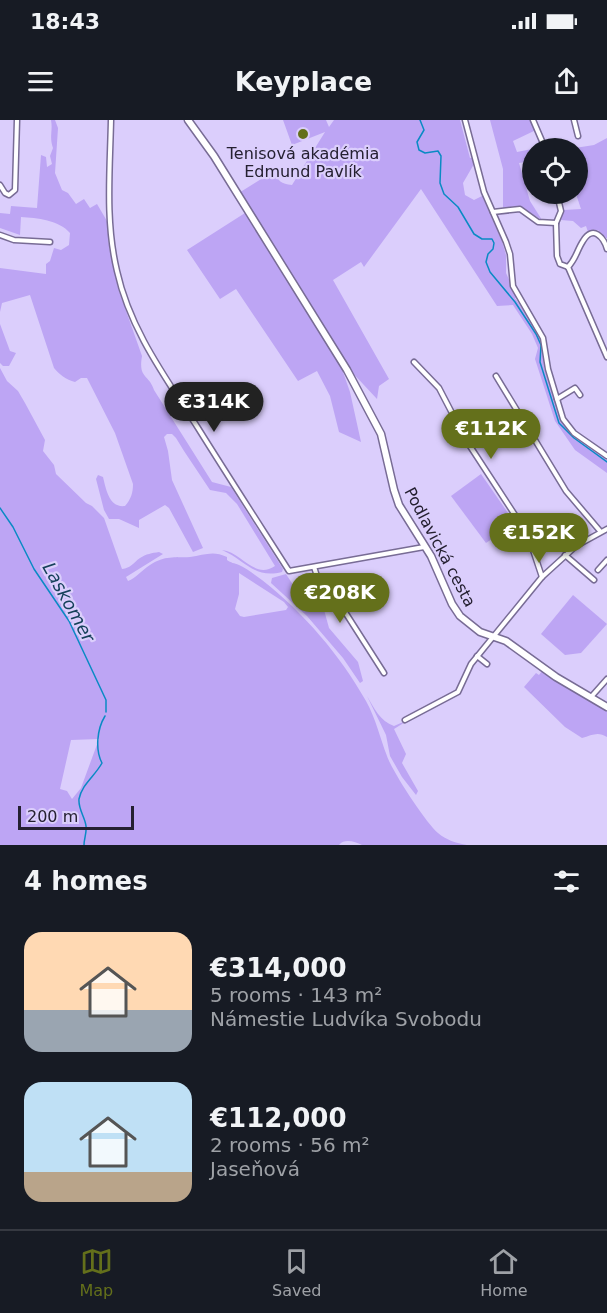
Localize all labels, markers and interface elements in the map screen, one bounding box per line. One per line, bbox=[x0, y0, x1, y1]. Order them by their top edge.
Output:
text: 18:43 bbox=[30, 9, 100, 34]
icon: menu bbox=[24, 65, 57, 98]
icon: share bbox=[550, 65, 583, 98]
text: Keyplace bbox=[235, 66, 372, 97]
marker: Tenisová akadémia Edmund Pavlík bbox=[296, 127, 310, 141]
map controls bbox=[522, 138, 588, 204]
button: locate bbox=[522, 138, 588, 204]
place label: Tenisová akadémia Edmund Pavlík bbox=[226, 144, 379, 181]
pin: €314K bbox=[172, 382, 256, 433]
text: €314K bbox=[178, 389, 250, 413]
pin: €112K bbox=[449, 409, 533, 460]
text: €112K bbox=[455, 416, 527, 440]
street label: Podlavická cesta bbox=[400, 484, 480, 610]
pin: €152K bbox=[497, 513, 581, 564]
text: €152K bbox=[503, 520, 575, 544]
water label: Laskomer bbox=[39, 558, 100, 647]
pin: €208K bbox=[298, 573, 382, 624]
text: €208K bbox=[304, 580, 376, 604]
scale bar bbox=[18, 803, 134, 830]
text: 200 m bbox=[27, 807, 78, 826]
icon: filters bbox=[550, 865, 583, 898]
text: 4 homes bbox=[24, 866, 148, 896]
text: €314,000 bbox=[210, 953, 347, 983]
icon: home bbox=[72, 956, 144, 1028]
text: 5 rooms · 143 m² bbox=[210, 983, 382, 1007]
text: Námestie Ludvíka Svobodu bbox=[210, 1007, 482, 1031]
text: €112,000 bbox=[210, 1103, 347, 1133]
icon: home bbox=[72, 1106, 144, 1178]
text: 2 rooms · 56 m² bbox=[210, 1133, 370, 1157]
text: Jaseňová bbox=[210, 1157, 300, 1181]
tab: Map bbox=[79, 1245, 113, 1300]
tab: Saved bbox=[272, 1245, 321, 1300]
tab: Home bbox=[480, 1245, 528, 1300]

